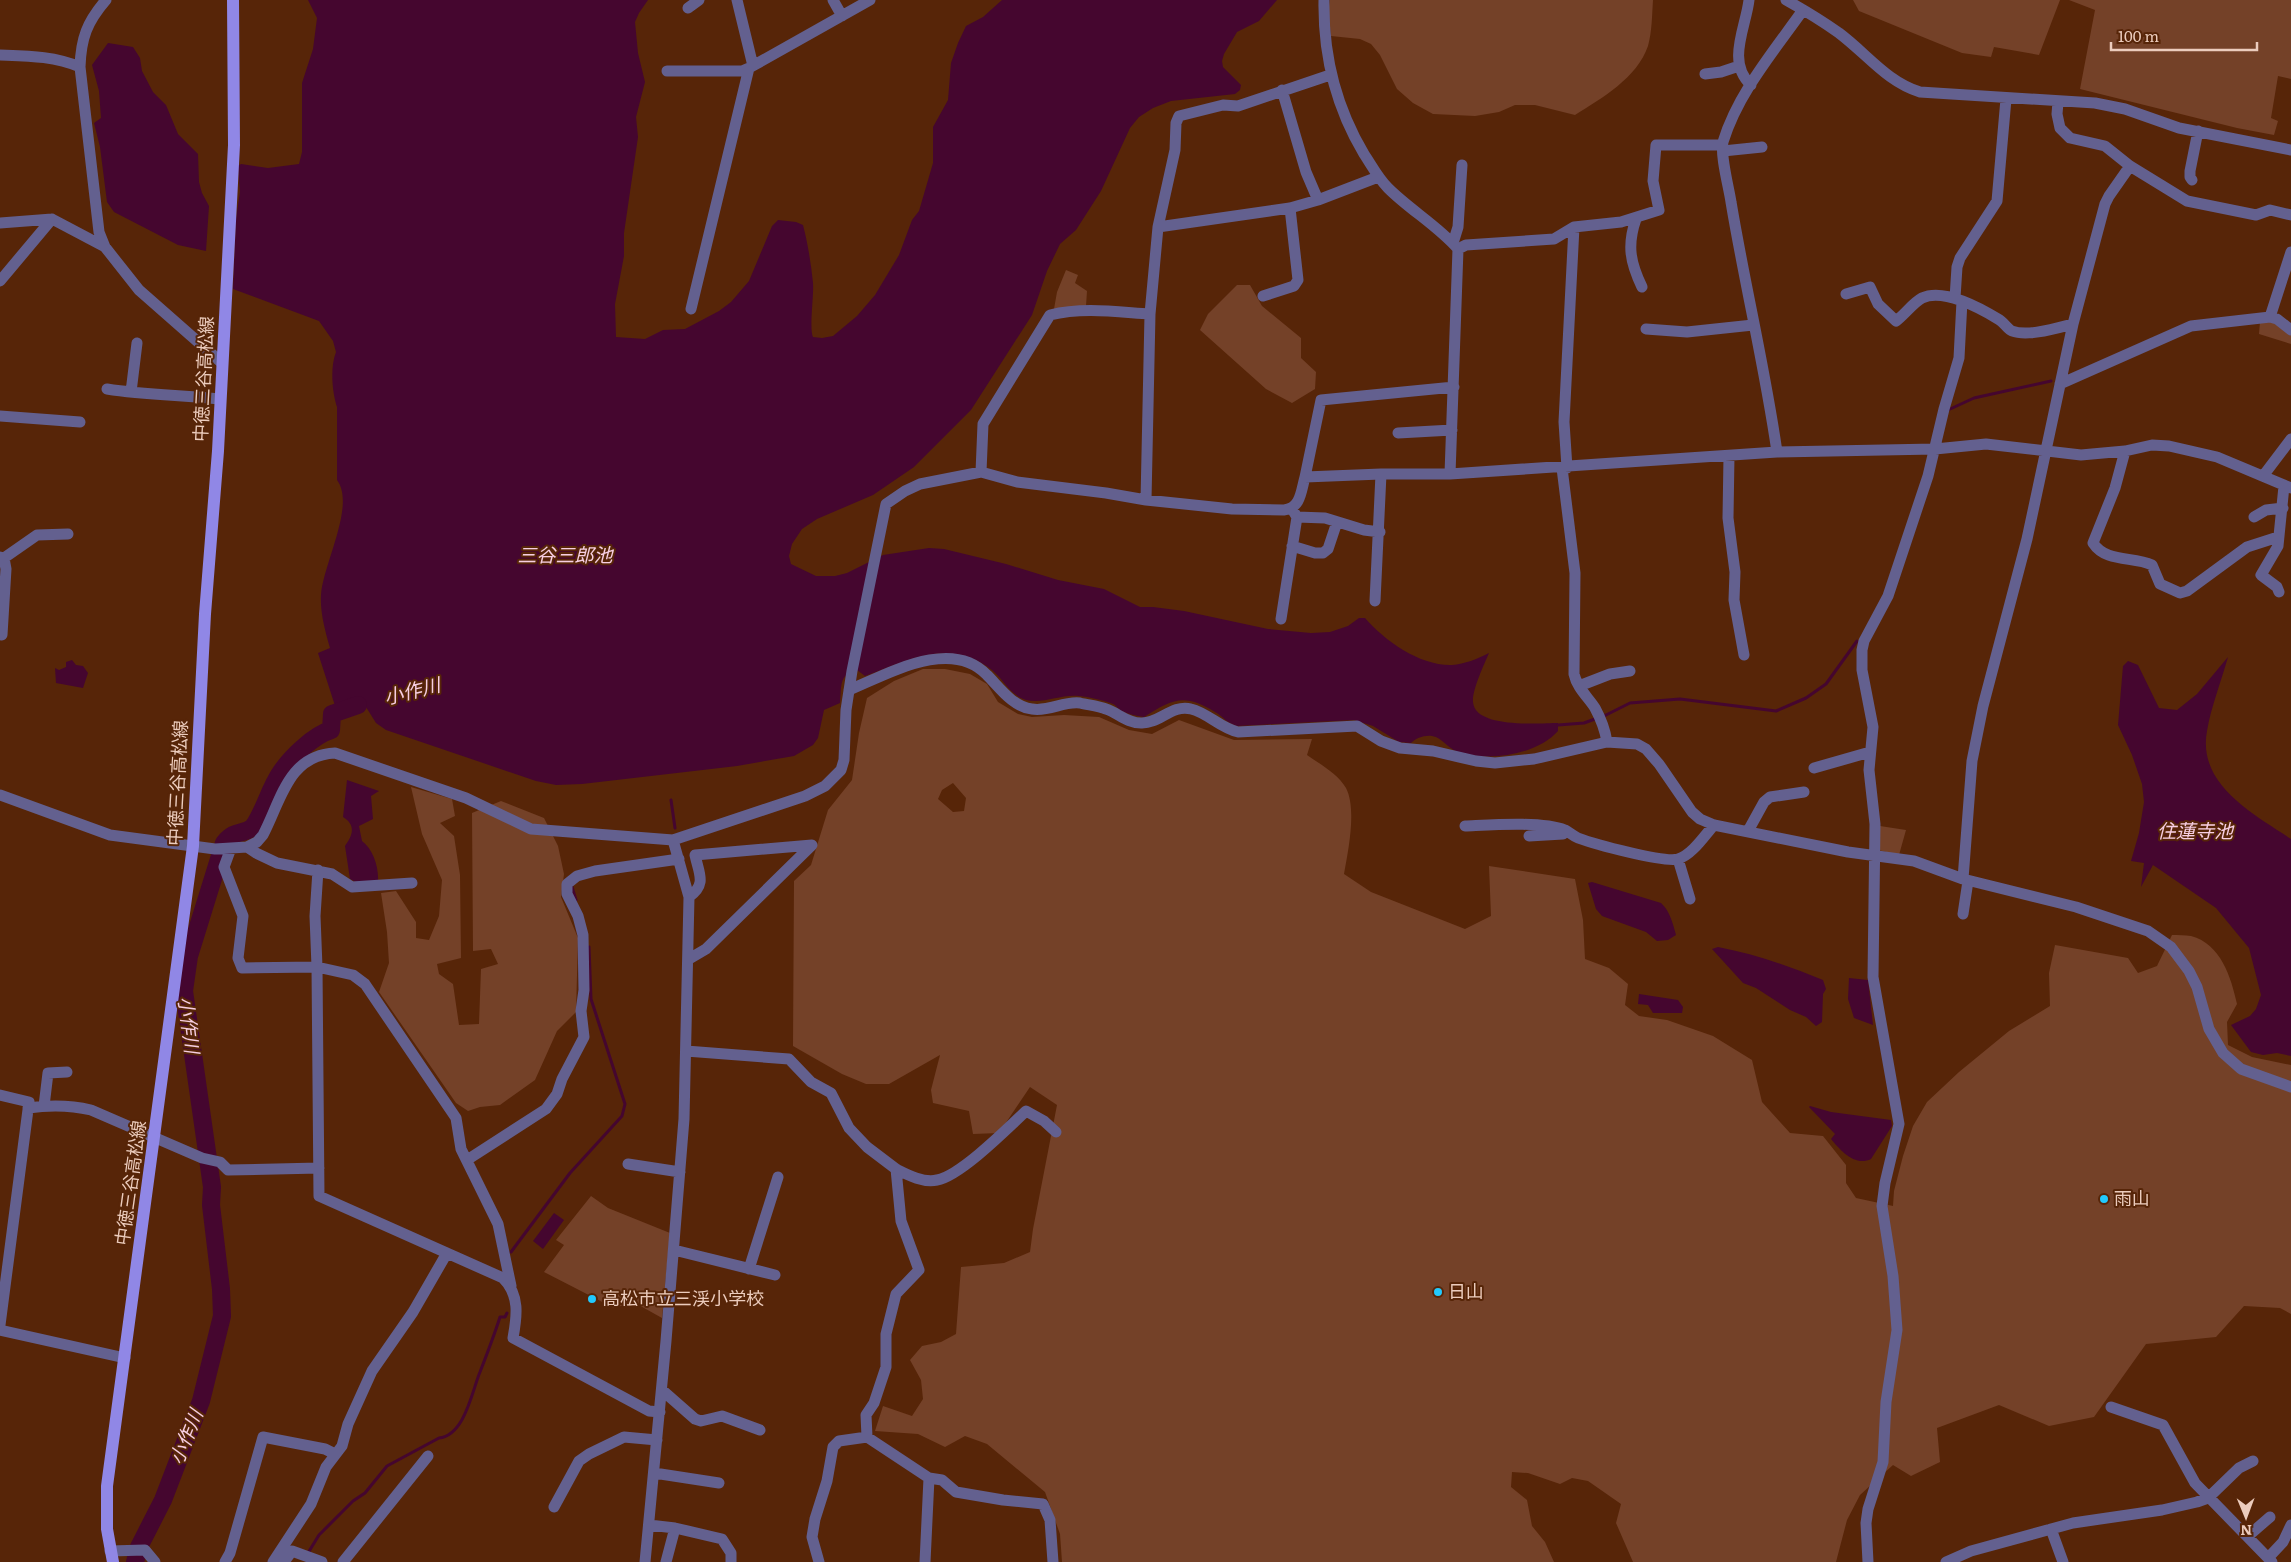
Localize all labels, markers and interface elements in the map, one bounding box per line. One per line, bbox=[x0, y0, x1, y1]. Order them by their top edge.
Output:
scale bar bbox=[2111, 20, 2257, 52]
text: 100 m bbox=[2118, 24, 2159, 47]
street label: 中徳三谷高松線 bbox=[186, 315, 219, 443]
water label: 三谷三郎池 bbox=[517, 540, 614, 568]
water label: 小作川 bbox=[381, 669, 445, 711]
street label: 中徳三谷高松線 bbox=[160, 719, 193, 847]
water label: 住蓮寺池 bbox=[2157, 816, 2235, 844]
water label: 小作川 bbox=[173, 995, 208, 1057]
street label: 中徳三谷高松線 bbox=[107, 1119, 152, 1247]
place label: 雨山 bbox=[2114, 1184, 2150, 1211]
marker: 雨山 bbox=[2098, 1193, 2110, 1205]
place label: 日山 bbox=[1448, 1277, 1484, 1304]
place label: 高松市立三渓小学校 bbox=[602, 1284, 764, 1311]
marker: 日山 bbox=[1432, 1286, 1444, 1298]
marker: 高松市立三渓小学校 bbox=[586, 1293, 598, 1305]
water label: 小作川 bbox=[161, 1403, 209, 1468]
north arrow bbox=[2221, 1492, 2271, 1542]
text: N bbox=[2240, 1521, 2252, 1541]

